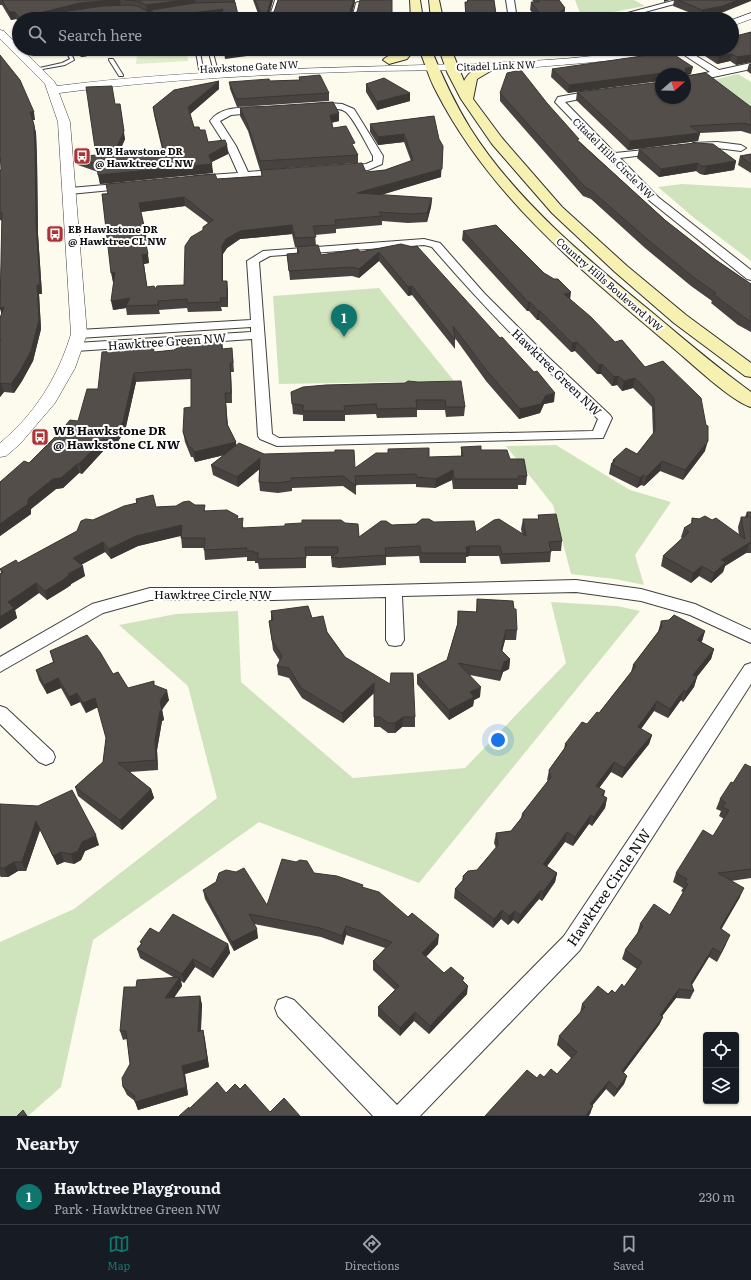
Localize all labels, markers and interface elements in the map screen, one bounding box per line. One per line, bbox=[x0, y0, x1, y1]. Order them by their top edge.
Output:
search box bbox=[12, 12, 739, 56]
icon: search bbox=[26, 23, 48, 45]
text: Search here bbox=[58, 23, 142, 46]
street label: Hawkstone Gate NW bbox=[199, 56, 299, 76]
street label: Citadel Link NW bbox=[456, 56, 536, 74]
north arrow bbox=[655, 68, 691, 104]
street label: Citadel Hills Circle NW bbox=[570, 114, 658, 202]
place label: WB Hawstone DR @ Hawktree CL NW bbox=[95, 143, 194, 170]
bus stop icon: WB Hawstone DR @ Hawktree CL NW bbox=[72, 146, 92, 166]
place label: EB Hawkstone DR @ Hawktree CL NW bbox=[68, 221, 167, 248]
bus stop icon: EB Hawkstone DR @ Hawktree CL NW bbox=[45, 224, 65, 244]
street label: Country Hills Boulevard NW bbox=[553, 233, 667, 335]
pin: 1 bbox=[331, 304, 357, 337]
street label: Hawktree Green NW bbox=[508, 324, 606, 420]
street label: Hawktree Green NW bbox=[107, 328, 227, 354]
place label: WB Hawkstone DR @ Hawkstone CL NW bbox=[53, 421, 181, 453]
bus stop icon: WB Hawkstone DR @ Hawkstone CL NW bbox=[30, 427, 50, 447]
street label: Hawktree Circle NW bbox=[154, 585, 272, 603]
your location bbox=[488, 730, 508, 750]
street label: Hawktree Circle NW bbox=[561, 824, 655, 950]
map controls bbox=[703, 1032, 739, 1104]
button: locate bbox=[703, 1032, 739, 1068]
button: layers bbox=[703, 1068, 739, 1104]
text: Nearby bbox=[16, 1130, 79, 1155]
text: Hawktree Playground bbox=[54, 1176, 221, 1199]
text: 1 bbox=[26, 1187, 32, 1206]
text: 230 m bbox=[699, 1187, 735, 1206]
text: Park · Hawktree Green NW bbox=[54, 1199, 221, 1218]
tab: Map bbox=[107, 1233, 130, 1273]
tab: Directions bbox=[344, 1233, 399, 1273]
tab: Saved bbox=[613, 1233, 644, 1273]

